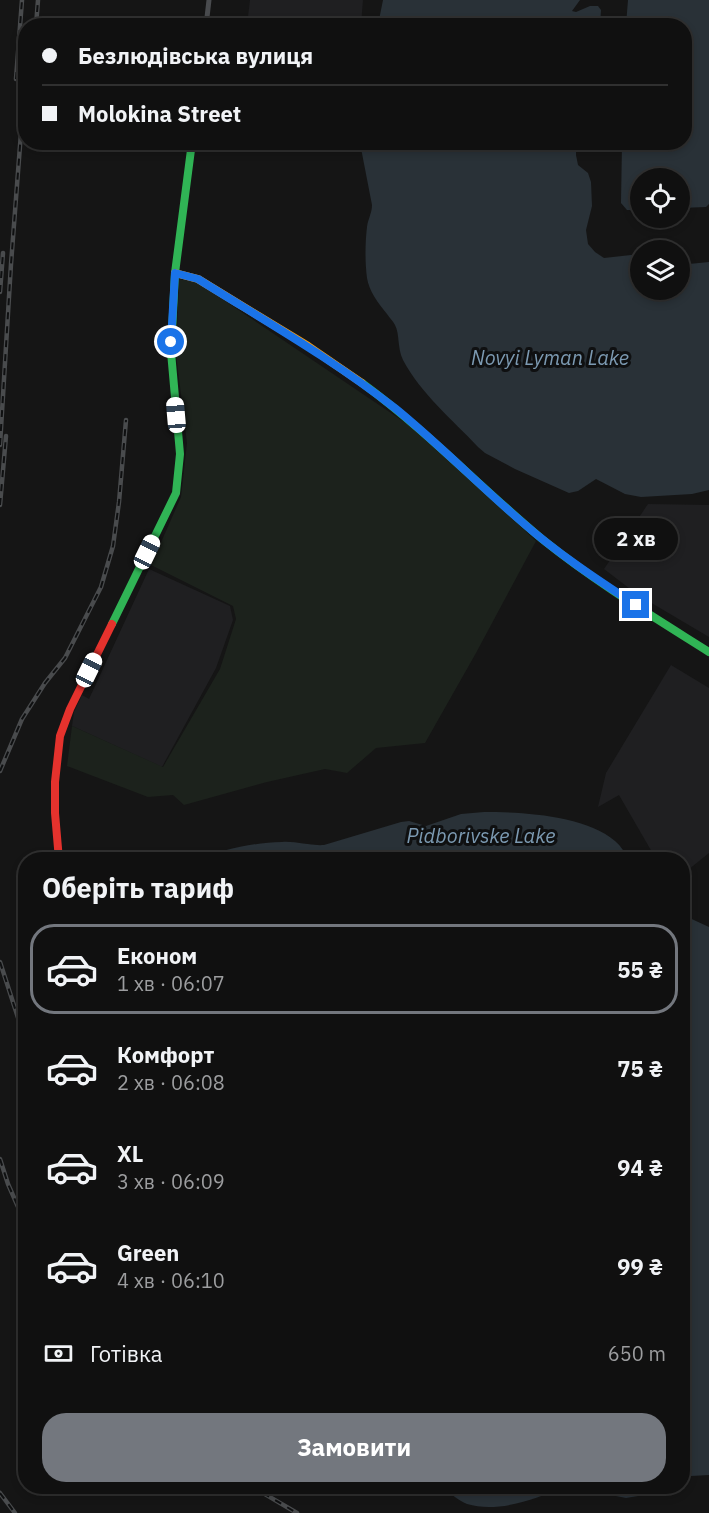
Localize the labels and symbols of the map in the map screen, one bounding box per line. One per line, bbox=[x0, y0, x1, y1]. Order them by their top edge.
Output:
route start bbox=[157, 328, 184, 355]
water label: Novyi Lyman Lake bbox=[471, 344, 629, 371]
car bbox=[165, 396, 187, 434]
callout: 2 хв bbox=[594, 518, 678, 560]
car bbox=[131, 532, 163, 572]
route end bbox=[622, 591, 649, 618]
car bbox=[73, 650, 105, 690]
water label: Pidborivske Lake bbox=[407, 822, 555, 849]

